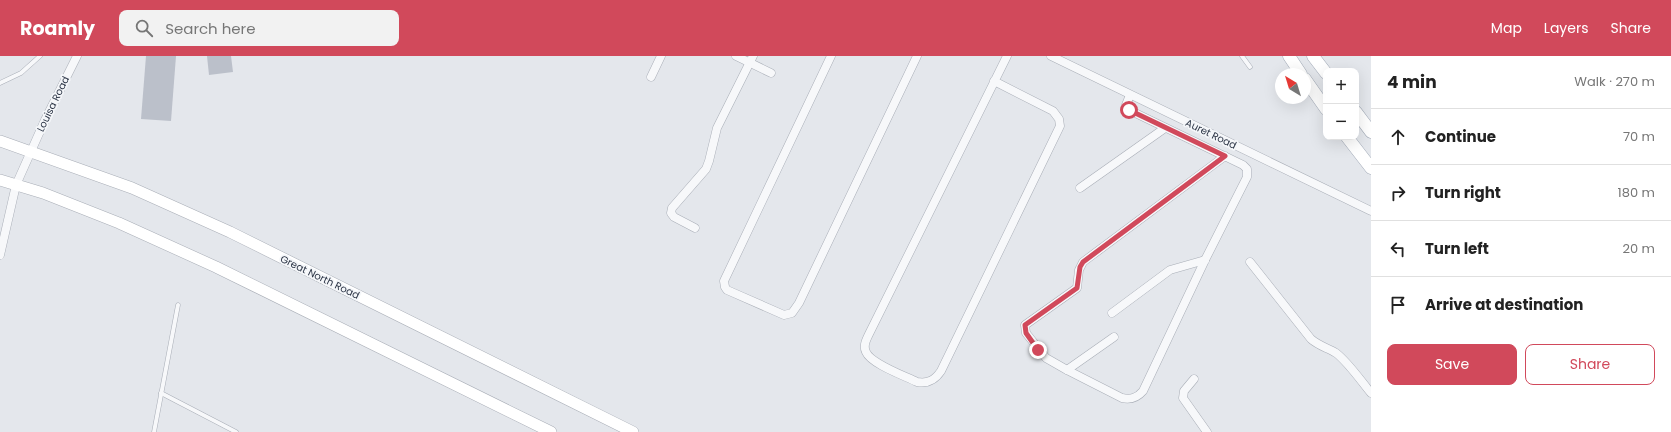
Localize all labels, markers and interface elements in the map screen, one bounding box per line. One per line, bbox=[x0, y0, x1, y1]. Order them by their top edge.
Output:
search box bbox=[119, 10, 399, 46]
text: Roamly bbox=[20, 15, 95, 42]
icon: search bbox=[133, 17, 155, 39]
text: Search here bbox=[165, 18, 256, 39]
text: Map bbox=[1491, 18, 1522, 38]
text: Layers bbox=[1544, 18, 1588, 38]
text: Share bbox=[1610, 18, 1651, 38]
north arrow bbox=[1275, 68, 1311, 104]
map controls bbox=[1323, 68, 1359, 140]
button: + bbox=[1323, 68, 1359, 104]
text: 4 min bbox=[1387, 70, 1437, 94]
text: Walk · 270 m bbox=[1574, 72, 1655, 91]
street label: Louisa Road bbox=[33, 74, 73, 134]
route start bbox=[1120, 101, 1138, 119]
button: − bbox=[1323, 104, 1359, 140]
street label: Auret Road bbox=[1183, 115, 1239, 153]
icon: ahead bbox=[1387, 126, 1409, 148]
text: Continue bbox=[1425, 126, 1496, 147]
text: 70 m bbox=[1623, 127, 1655, 146]
icon: right bbox=[1387, 182, 1409, 204]
text: Turn right bbox=[1425, 182, 1501, 203]
text: 180 m bbox=[1618, 183, 1655, 202]
icon: left bbox=[1387, 238, 1409, 260]
text: Turn left bbox=[1425, 238, 1489, 259]
text: 20 m bbox=[1622, 239, 1655, 258]
street label: Great North Road bbox=[278, 251, 362, 303]
icon: arrive bbox=[1387, 294, 1409, 316]
text: Arrive at destination bbox=[1425, 294, 1583, 315]
route end bbox=[1029, 341, 1047, 359]
button: Save bbox=[1387, 344, 1517, 385]
button: Share bbox=[1525, 344, 1655, 385]

